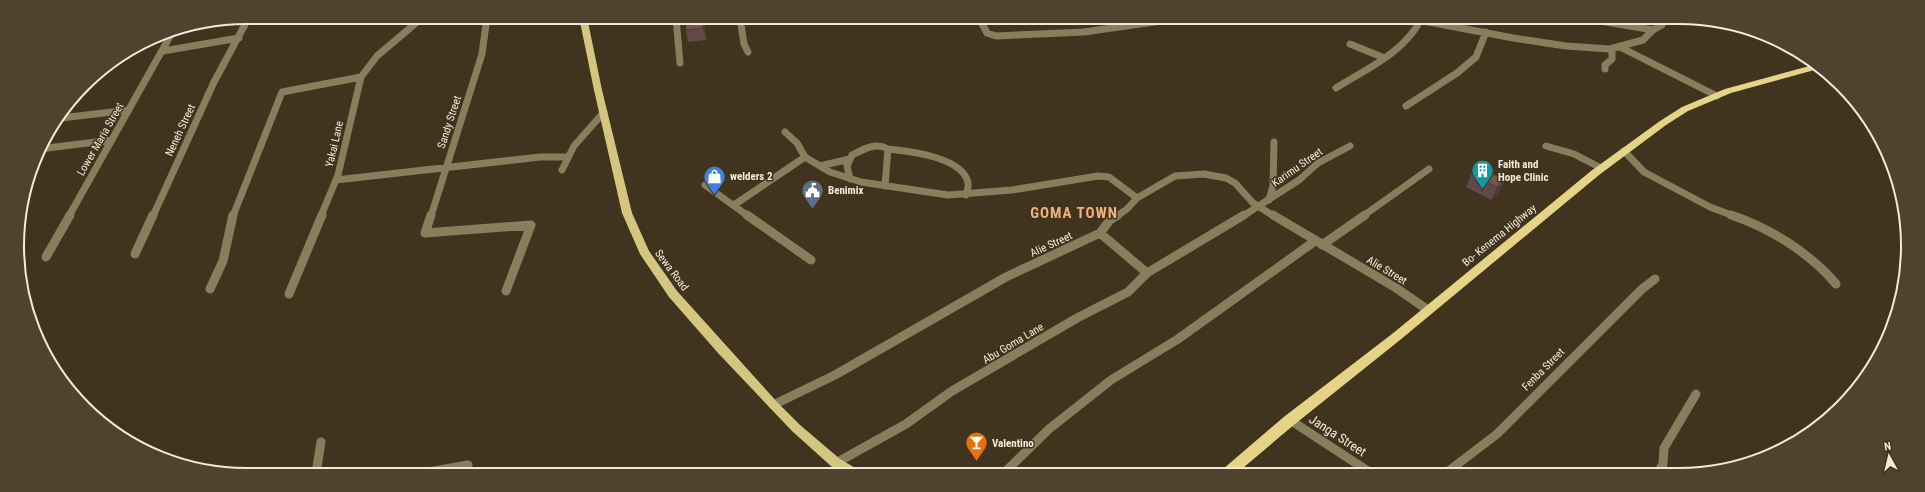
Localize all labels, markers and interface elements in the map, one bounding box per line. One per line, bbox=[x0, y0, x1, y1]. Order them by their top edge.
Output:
street label: Sandy Street bbox=[435, 94, 464, 150]
street label: Lower Maria Street bbox=[74, 101, 127, 178]
street label: Neneh Street bbox=[163, 102, 198, 158]
street label: Yakai Lane bbox=[323, 120, 346, 168]
street label: Karimu Street bbox=[1269, 145, 1325, 190]
building icon: Faith and Hope Clinic bbox=[1470, 157, 1496, 190]
place label: Faith and Hope Clinic bbox=[1498, 158, 1549, 184]
shop icon: welders 2 bbox=[701, 163, 727, 196]
place label: welders 2 bbox=[730, 170, 773, 183]
public building icon: Benimix bbox=[800, 177, 826, 210]
place label: Benimix bbox=[828, 184, 864, 197]
street label: Bo- Kenema Highway bbox=[1460, 201, 1539, 269]
district label: GOMA TOWN bbox=[1030, 204, 1118, 222]
street label: Alie Street bbox=[1028, 229, 1074, 260]
street label: Sewa Road bbox=[652, 247, 691, 293]
street label: Alie Street bbox=[1364, 253, 1409, 288]
street label: Abu Goma Lane bbox=[980, 320, 1046, 367]
street label: Fenba Street bbox=[1519, 345, 1567, 393]
street label: Janga Street bbox=[1306, 411, 1369, 459]
bar icon: Valentino bbox=[963, 430, 989, 463]
north arrow bbox=[1869, 436, 1909, 476]
place label: Valentino bbox=[992, 437, 1034, 450]
text: N bbox=[1883, 440, 1892, 453]

